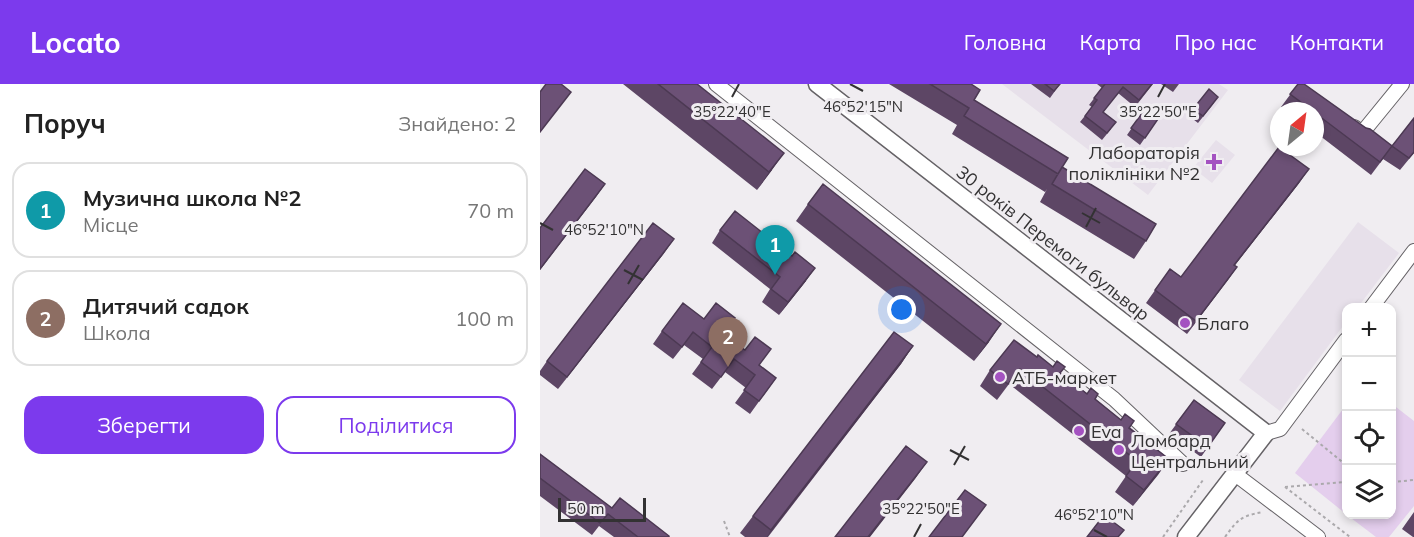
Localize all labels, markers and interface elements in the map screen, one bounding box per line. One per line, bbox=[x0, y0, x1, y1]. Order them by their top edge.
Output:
text: Locato bbox=[30, 25, 121, 60]
text: Головна bbox=[964, 29, 1047, 55]
text: Карта bbox=[1080, 29, 1141, 55]
text: Про нас bbox=[1174, 29, 1257, 55]
text: Контакти bbox=[1290, 29, 1384, 55]
text: 46°52'15"N bbox=[823, 97, 903, 116]
text: 35°22'40"E bbox=[693, 102, 771, 121]
text: 35°22'50"E bbox=[1119, 102, 1197, 121]
north arrow bbox=[1270, 102, 1324, 156]
text: Поруч bbox=[24, 107, 106, 140]
text: Знайдено: 2 bbox=[398, 111, 516, 136]
place label: Лабораторія поліклініки №2 bbox=[1069, 141, 1200, 185]
marker: Лабораторія поліклініки №2 bbox=[1205, 153, 1223, 171]
street label: 30 років Перемоги бульвар bbox=[952, 160, 1154, 326]
text: Музична школа №2 bbox=[83, 184, 301, 212]
text: 1 bbox=[40, 198, 52, 223]
text: 70 m bbox=[467, 198, 514, 223]
text: Місце bbox=[83, 212, 139, 237]
text: 46°52'10"N bbox=[564, 220, 644, 239]
pin: 1 bbox=[756, 226, 794, 275]
text: Дитячий садок bbox=[83, 292, 249, 320]
your location bbox=[887, 295, 916, 324]
map controls bbox=[1342, 303, 1396, 519]
button: + bbox=[1342, 303, 1396, 357]
text: 2 bbox=[40, 306, 52, 331]
text: 100 m bbox=[455, 306, 514, 331]
place label: Благо bbox=[1197, 312, 1249, 335]
marker: Благо bbox=[1178, 316, 1192, 330]
pin: 2 bbox=[708, 318, 747, 367]
text: Школа bbox=[83, 320, 151, 345]
button: − bbox=[1342, 357, 1396, 411]
place label: АТБ-маркет bbox=[1012, 366, 1117, 389]
marker: АТБ-маркет bbox=[993, 370, 1007, 384]
button: Зберегти bbox=[24, 396, 264, 454]
button: Поділитися bbox=[276, 396, 516, 454]
button: locate bbox=[1342, 411, 1396, 465]
place label: Eva bbox=[1091, 420, 1122, 443]
marker: Eva bbox=[1072, 424, 1086, 438]
place label: Ломбард Центральний bbox=[1131, 429, 1249, 473]
marker: Ломбард Центральний bbox=[1112, 443, 1126, 457]
button: layers bbox=[1342, 465, 1396, 519]
scale bar bbox=[558, 495, 646, 522]
text: 50 m bbox=[567, 498, 604, 518]
text: 35°22'50"E bbox=[882, 499, 960, 518]
text: 46°52'10"N bbox=[1054, 505, 1134, 524]

